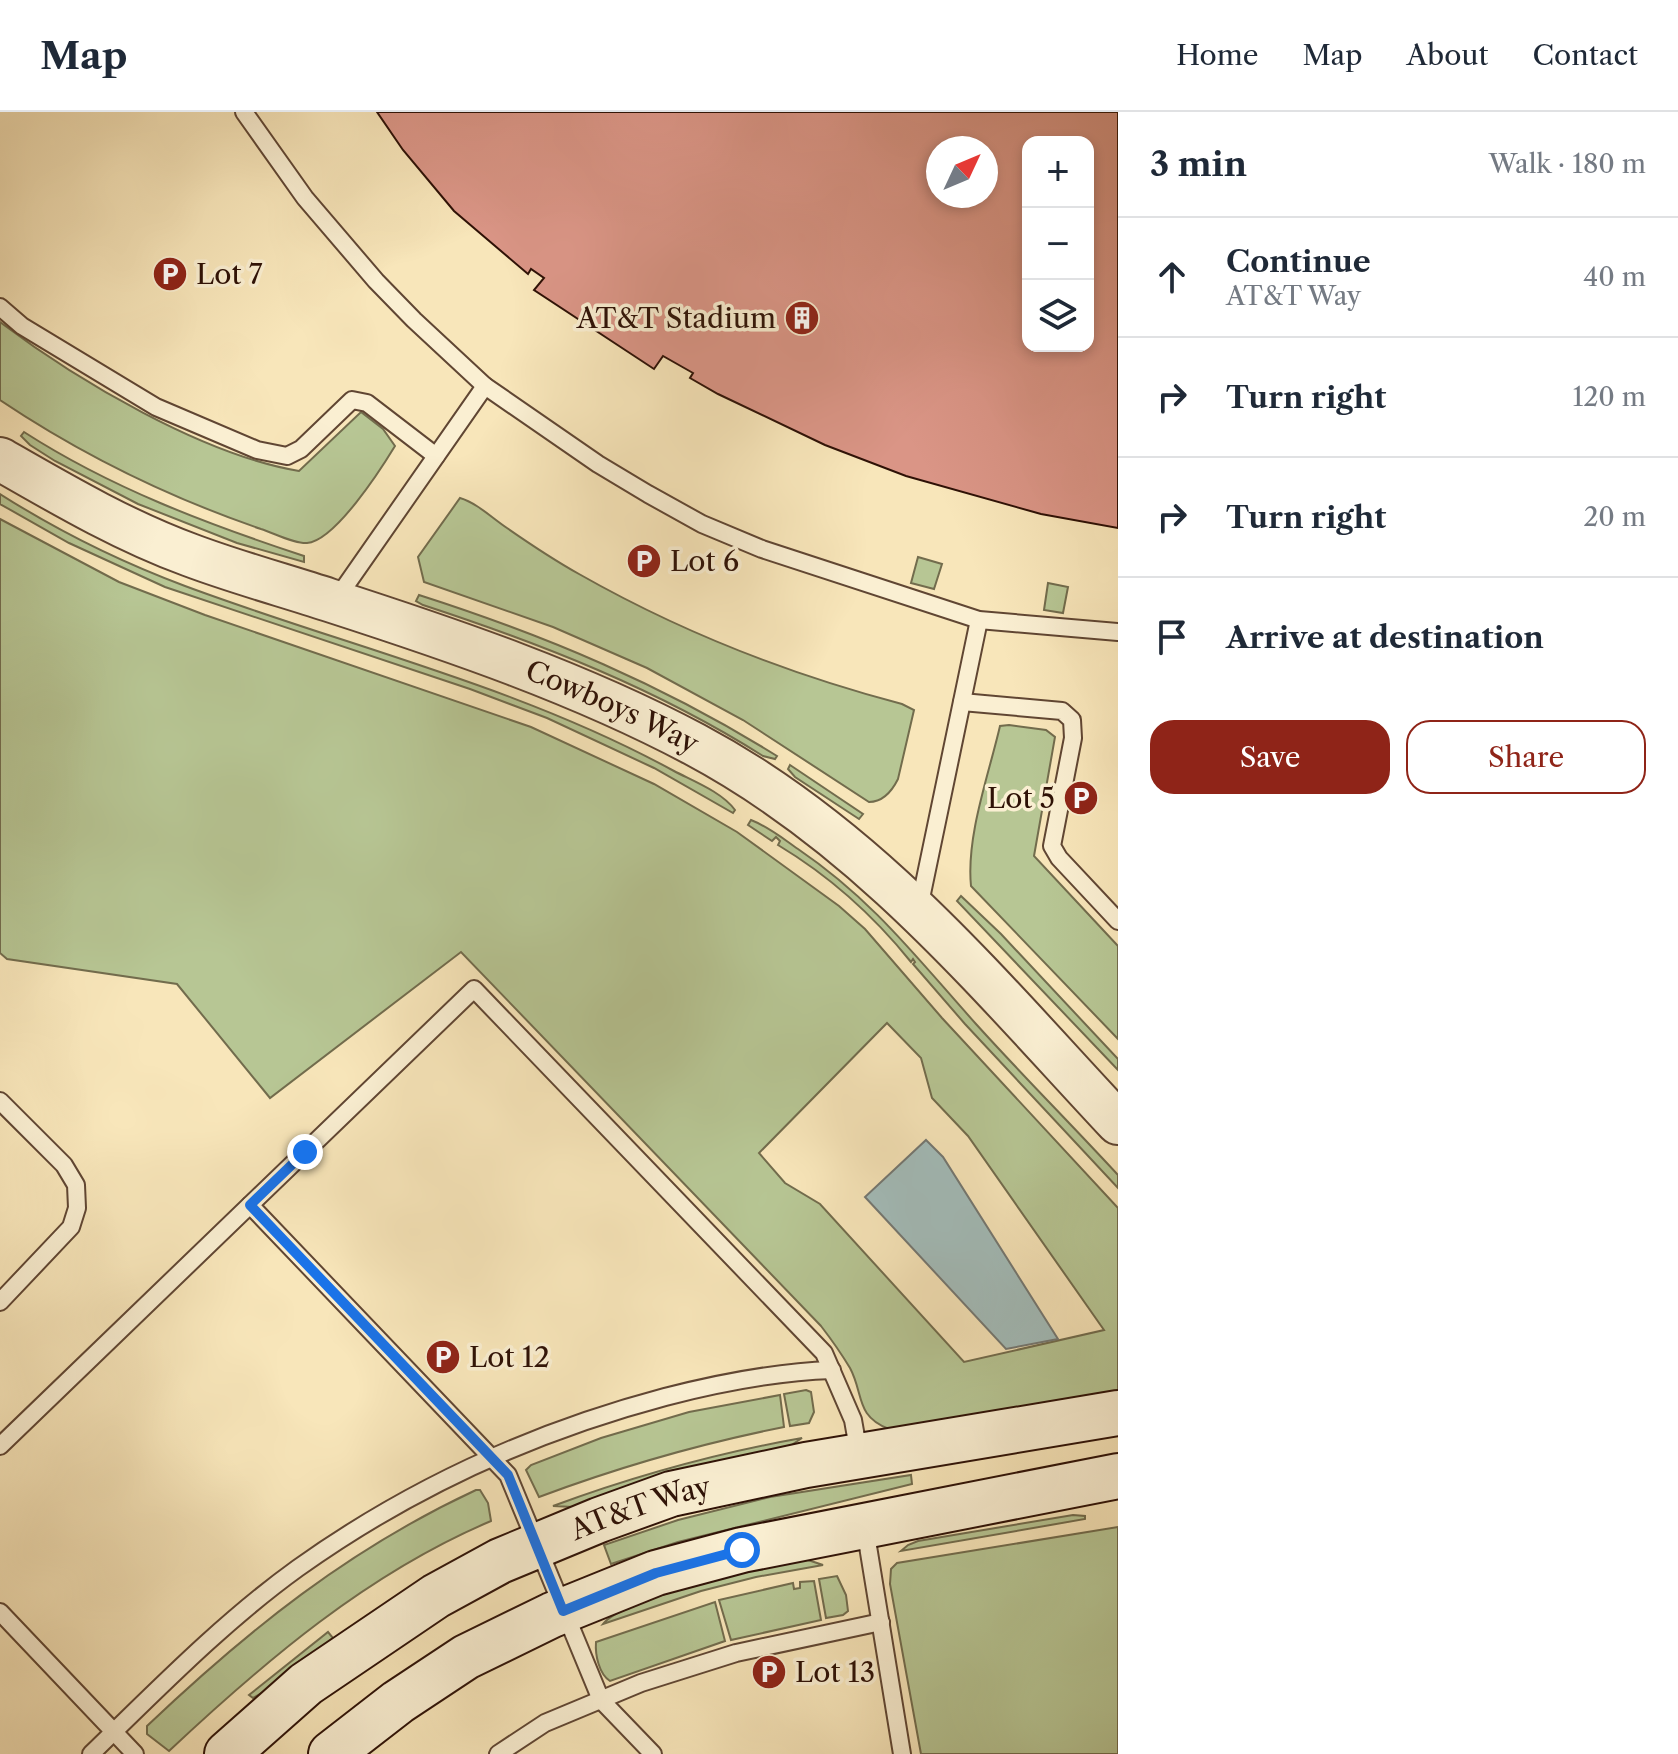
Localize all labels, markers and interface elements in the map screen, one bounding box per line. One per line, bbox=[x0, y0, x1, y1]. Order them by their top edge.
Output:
text: Map bbox=[40, 32, 128, 79]
text: Home bbox=[1176, 38, 1258, 72]
text: Map bbox=[1302, 38, 1362, 72]
text: About bbox=[1406, 38, 1488, 72]
text: Contact bbox=[1532, 38, 1638, 72]
north arrow bbox=[926, 136, 998, 208]
map controls bbox=[1022, 136, 1094, 352]
button: + bbox=[1022, 136, 1094, 208]
text: 3 min bbox=[1150, 143, 1247, 185]
text: Walk · 180 m bbox=[1489, 148, 1646, 180]
button: − bbox=[1022, 208, 1094, 280]
text: Continue bbox=[1226, 243, 1371, 280]
parking icon: Lot 7 bbox=[151, 255, 189, 293]
icon: ahead bbox=[1150, 255, 1194, 299]
place label: Lot 7 bbox=[196, 257, 263, 291]
text: 40 m bbox=[1583, 261, 1646, 293]
button: layers bbox=[1022, 280, 1094, 352]
text: AT&T Way bbox=[1226, 280, 1361, 312]
building icon: AT&T Stadium bbox=[783, 299, 821, 337]
place label: AT&T Stadium bbox=[576, 301, 776, 335]
icon: right bbox=[1150, 375, 1194, 419]
text: Turn right bbox=[1226, 379, 1386, 416]
text: 120 m bbox=[1572, 381, 1646, 413]
icon: right bbox=[1150, 495, 1194, 539]
text: Turn right bbox=[1226, 499, 1386, 536]
text: 20 m bbox=[1583, 501, 1646, 533]
parking icon: Lot 6 bbox=[625, 542, 663, 580]
place label: Lot 6 bbox=[670, 544, 739, 578]
icon: arrive bbox=[1150, 615, 1194, 659]
text: Arrive at destination bbox=[1226, 619, 1544, 656]
street label: Cowboys Way bbox=[521, 653, 705, 761]
button: Save bbox=[1150, 720, 1390, 794]
button: Share bbox=[1406, 720, 1646, 794]
parking icon: Lot 5 bbox=[1062, 779, 1100, 817]
place label: Lot 5 bbox=[987, 781, 1055, 815]
route end bbox=[287, 1134, 323, 1170]
parking icon: Lot 12 bbox=[424, 1338, 462, 1376]
place label: Lot 12 bbox=[469, 1340, 550, 1374]
street label: AT&T Way bbox=[564, 1469, 714, 1547]
route start bbox=[724, 1532, 760, 1568]
parking icon: Lot 13 bbox=[750, 1653, 788, 1691]
place label: Lot 13 bbox=[795, 1655, 875, 1689]

